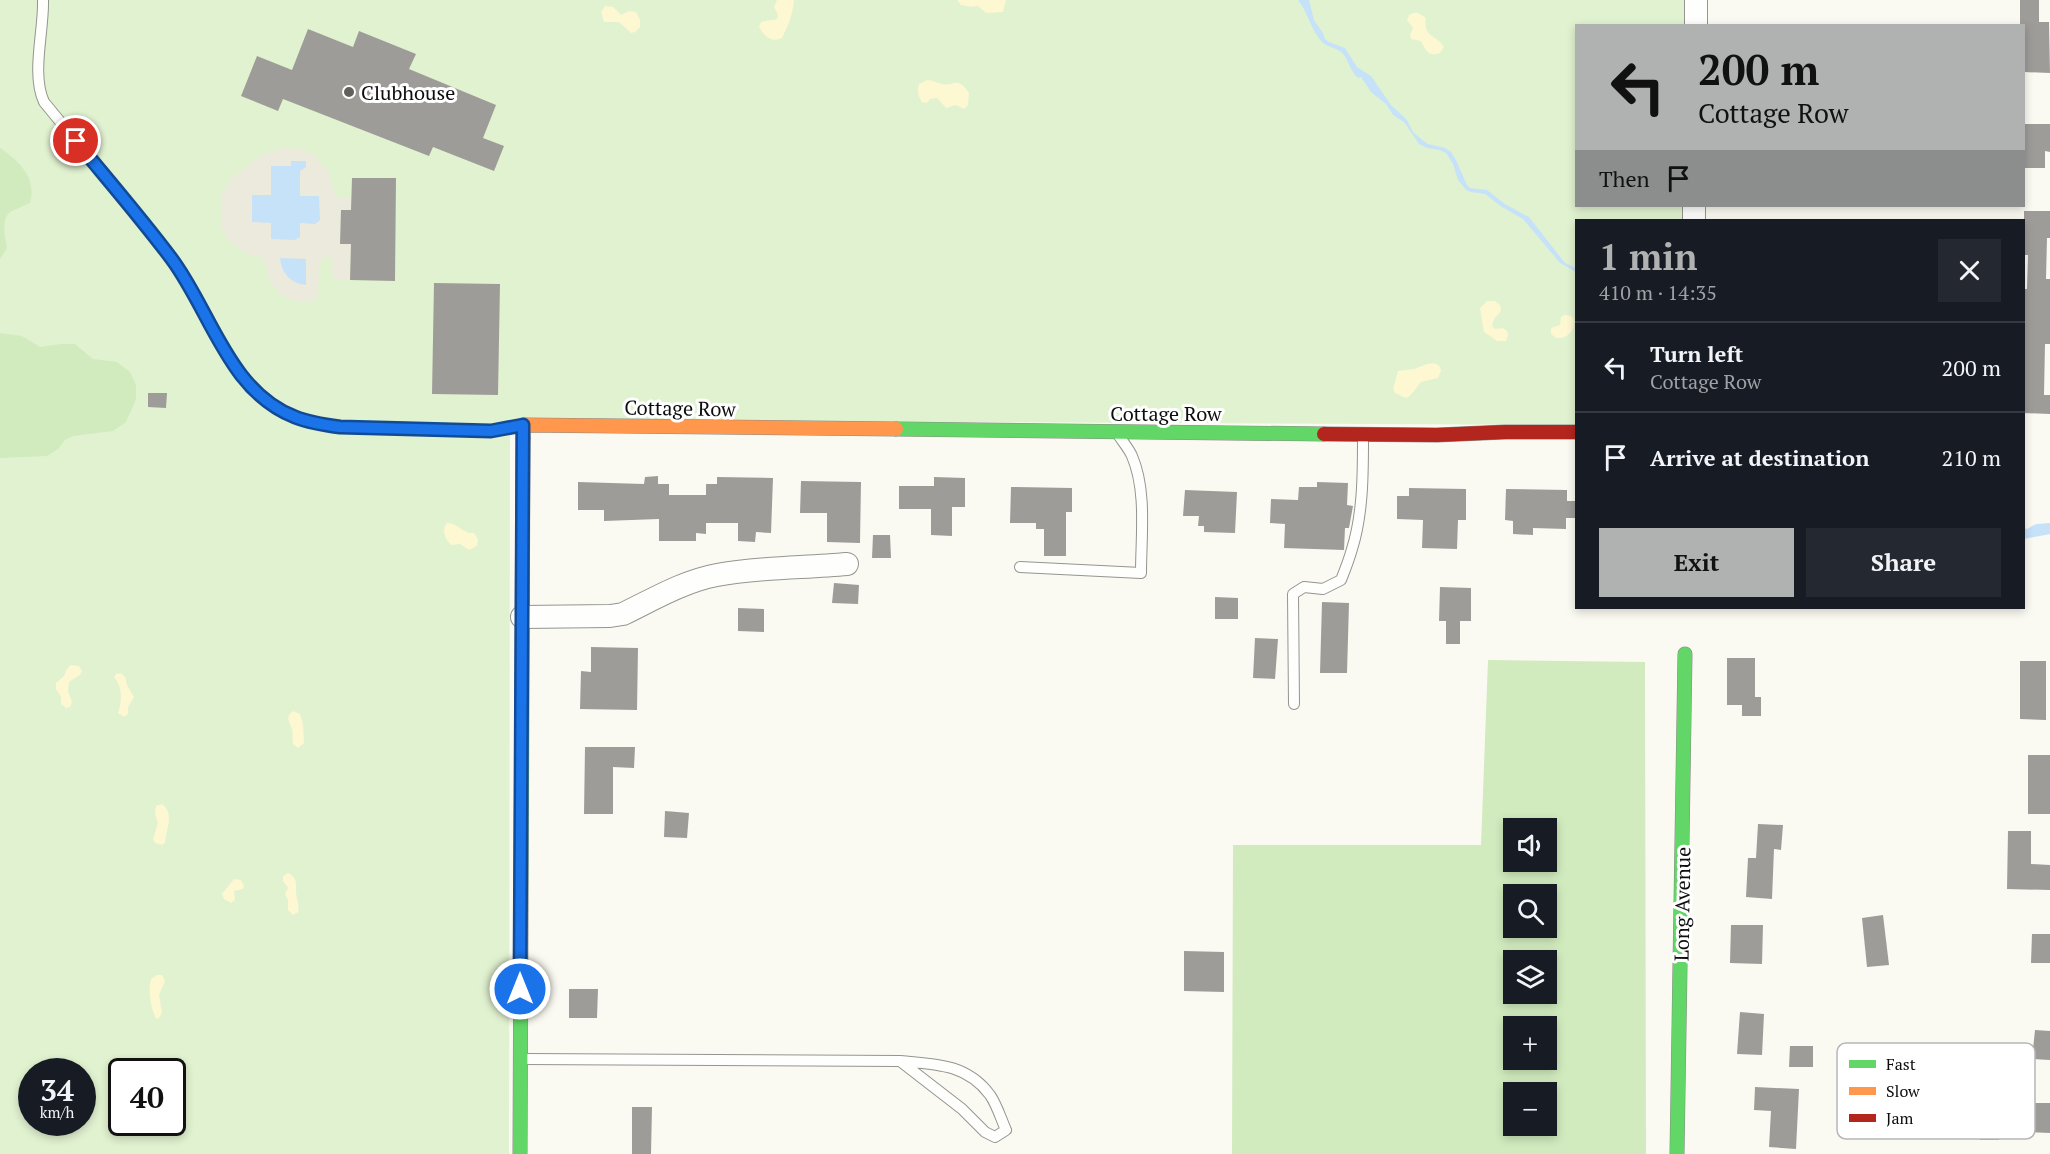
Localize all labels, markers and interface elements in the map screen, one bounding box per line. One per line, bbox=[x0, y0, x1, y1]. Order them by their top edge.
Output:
text: 200 m bbox=[1698, 41, 1819, 97]
icon: left bbox=[1599, 48, 1677, 126]
place label: Clubhouse bbox=[361, 79, 455, 106]
marker: Clubhouse bbox=[342, 85, 356, 99]
text: Cottage Row bbox=[1698, 95, 1848, 131]
pin bbox=[50, 115, 101, 166]
icon: arrive bbox=[59, 124, 92, 157]
icon: arrive bbox=[1662, 162, 1695, 195]
text: Then bbox=[1599, 164, 1650, 193]
text: 1 min bbox=[1599, 233, 1697, 280]
button: close bbox=[1938, 239, 2001, 302]
text: 410 m · 14:35 bbox=[1599, 279, 1717, 306]
text: Turn left bbox=[1650, 339, 1743, 368]
icon: left bbox=[1599, 351, 1632, 384]
text: 200 m bbox=[1941, 353, 2001, 382]
text: Cottage Row bbox=[1650, 368, 1761, 395]
street label: Cottage Row bbox=[624, 394, 736, 422]
street label: Cottage Row bbox=[1110, 400, 1222, 427]
icon: arrive bbox=[1599, 441, 1632, 474]
text: Arrive at destination bbox=[1650, 443, 1869, 472]
text: 210 m bbox=[1941, 443, 2001, 472]
button: Exit bbox=[1599, 528, 1794, 597]
button: Share bbox=[1806, 528, 2001, 597]
map controls bbox=[1503, 818, 1557, 1136]
button: sound bbox=[1503, 818, 1557, 872]
street label: Long Avenue bbox=[1668, 847, 1696, 961]
button: search bbox=[1503, 884, 1557, 938]
button: layers bbox=[1503, 950, 1557, 1004]
position arrow bbox=[488, 957, 552, 1021]
button: + bbox=[1503, 1016, 1557, 1070]
legend bbox=[1837, 1043, 2035, 1139]
text: Fast bbox=[1886, 1053, 1916, 1075]
speed limit sign: 40 bbox=[108, 1058, 186, 1136]
text: 34 bbox=[40, 1070, 74, 1110]
text: Slow bbox=[1886, 1080, 1920, 1102]
button: − bbox=[1503, 1082, 1557, 1136]
text: km/h bbox=[40, 1102, 74, 1122]
text: Jam bbox=[1886, 1107, 1914, 1129]

